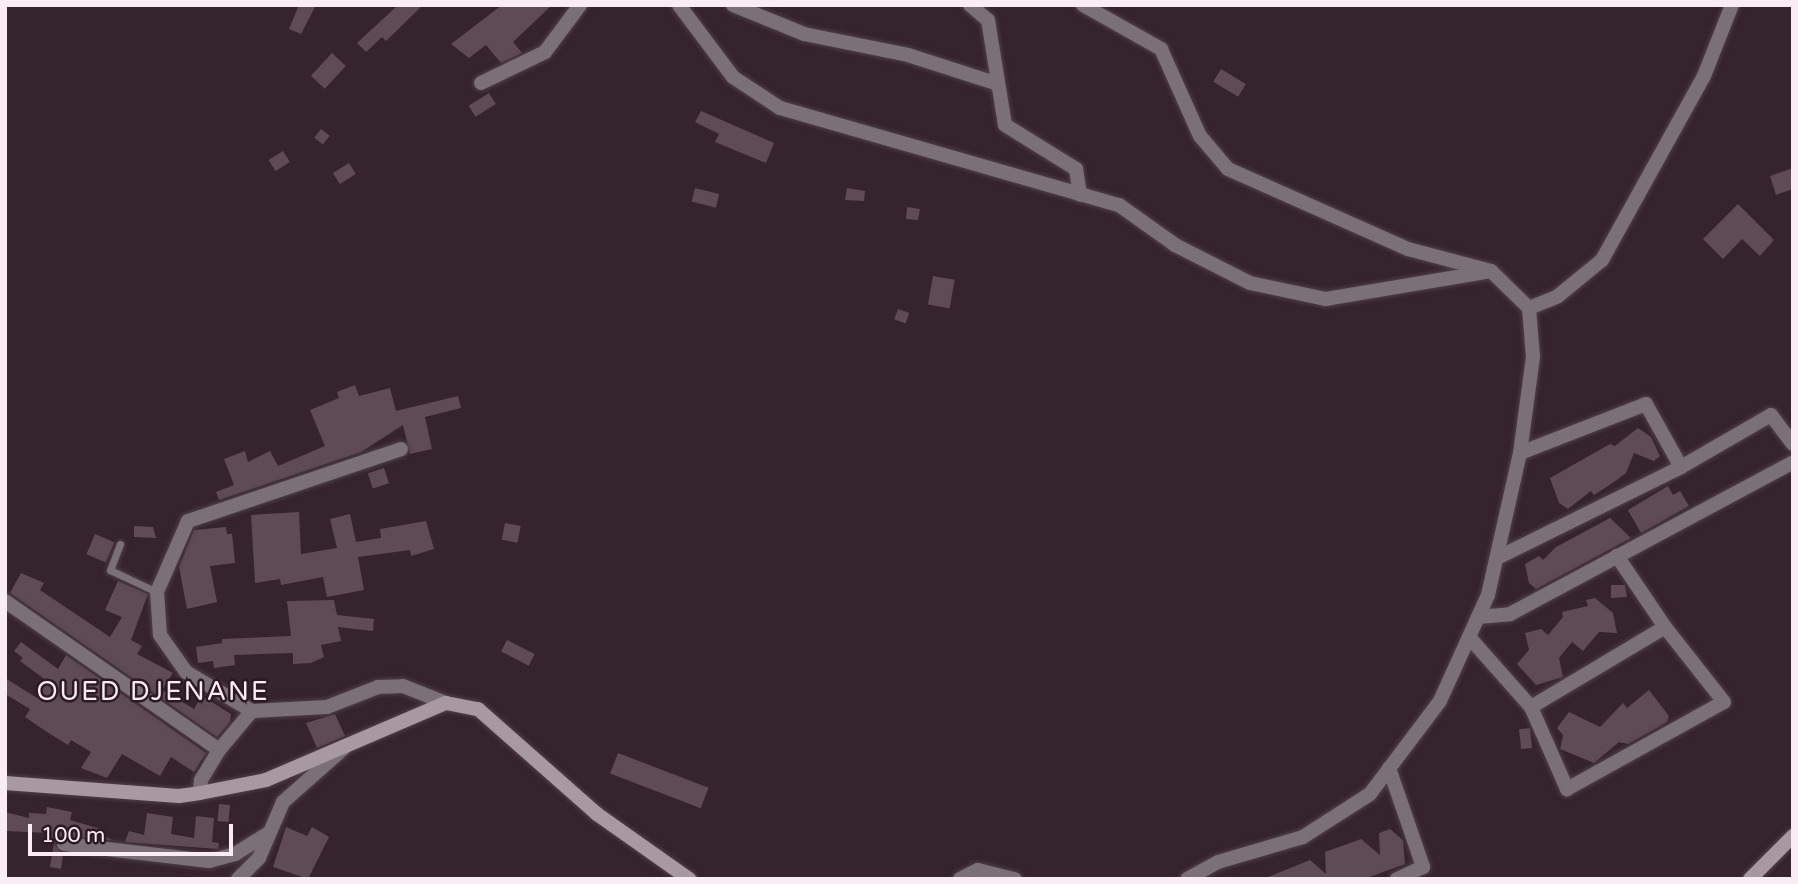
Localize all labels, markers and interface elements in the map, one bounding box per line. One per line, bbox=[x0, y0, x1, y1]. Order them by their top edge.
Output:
district label: OUED DJENANE bbox=[38, 676, 268, 708]
scale bar bbox=[32, 810, 236, 854]
text: 100 m bbox=[41, 823, 105, 848]

